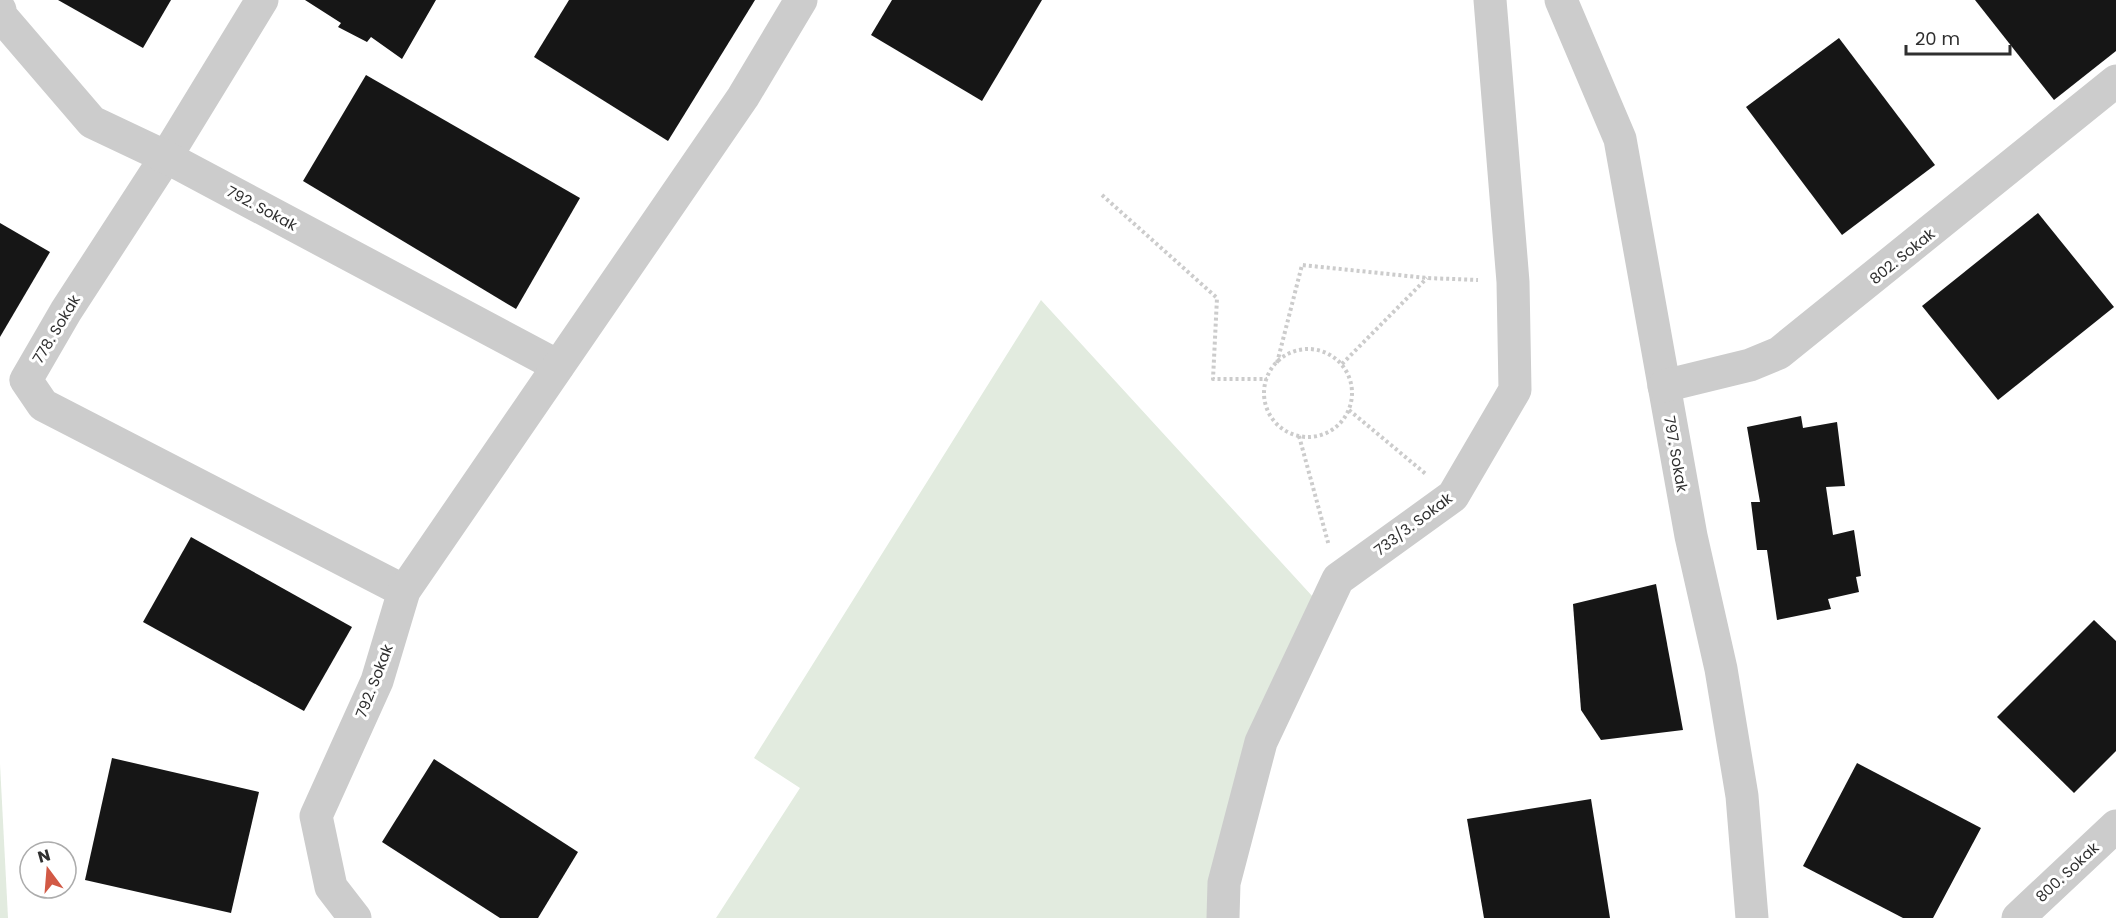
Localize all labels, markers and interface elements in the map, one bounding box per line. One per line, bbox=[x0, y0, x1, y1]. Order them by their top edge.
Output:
scale bar bbox=[1906, 18, 2010, 56]
text: 20 m bbox=[1915, 26, 1960, 51]
street label: 792. Sokak bbox=[223, 181, 301, 236]
street label: 802. Sokak bbox=[1865, 223, 1939, 289]
street label: 778. Sokak bbox=[27, 290, 85, 367]
street label: 797. Sokak bbox=[1659, 414, 1693, 494]
street label: 733/3. Sokak bbox=[1370, 487, 1457, 560]
street label: 792. Sokak bbox=[350, 641, 398, 721]
street label: 800. Sokak bbox=[2031, 837, 2103, 907]
north arrow bbox=[18, 840, 78, 900]
text: N bbox=[35, 843, 53, 869]

